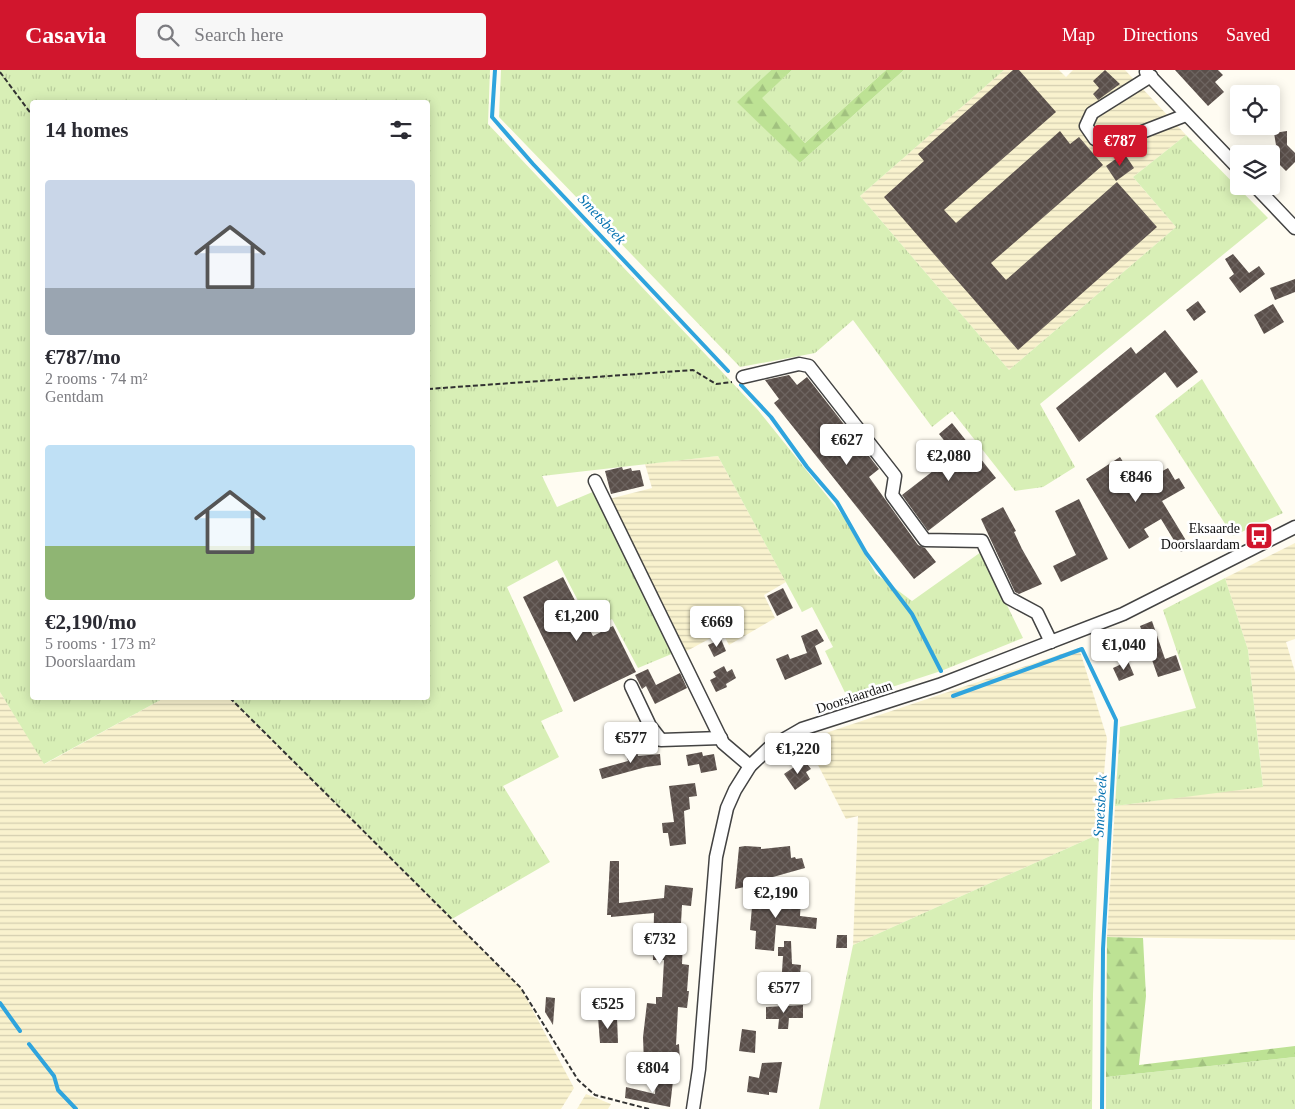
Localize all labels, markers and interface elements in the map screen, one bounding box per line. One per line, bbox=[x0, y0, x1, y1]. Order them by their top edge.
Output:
search box bbox=[136, 13, 486, 58]
icon: search bbox=[154, 21, 182, 49]
text: Casavia bbox=[25, 22, 106, 48]
text: Search here bbox=[194, 24, 283, 45]
text: Map bbox=[1062, 25, 1095, 45]
text: Directions bbox=[1123, 25, 1198, 45]
text: Saved bbox=[1226, 25, 1270, 45]
map controls bbox=[1230, 85, 1280, 195]
button: locate bbox=[1230, 85, 1280, 135]
icon: filters bbox=[387, 116, 415, 144]
text: 14 homes bbox=[45, 118, 128, 142]
pin: €787 bbox=[1090, 124, 1150, 167]
text: €787 bbox=[1104, 132, 1136, 149]
button: layers bbox=[1230, 145, 1280, 195]
water label: Smetsbeek bbox=[575, 191, 629, 248]
icon: home bbox=[185, 212, 275, 302]
text: €787/mo bbox=[45, 345, 121, 369]
text: 2 rooms · 74 m² bbox=[45, 370, 148, 387]
text: Gentdam bbox=[45, 388, 104, 405]
pin: €627 bbox=[817, 424, 877, 466]
text: €627 bbox=[831, 431, 863, 448]
pin: €2,080 bbox=[908, 440, 990, 482]
text: €2,080 bbox=[927, 447, 971, 464]
pin: €846 bbox=[1106, 460, 1166, 503]
text: €846 bbox=[1120, 468, 1152, 485]
icon: home bbox=[185, 477, 275, 567]
place label: Eksaarde Doorslaardam bbox=[1161, 521, 1240, 552]
bus stop icon: Eksaarde Doorslaardam bbox=[1244, 521, 1274, 551]
pin: €1,200 bbox=[536, 600, 618, 642]
pin: €669 bbox=[687, 606, 747, 648]
text: €1,200 bbox=[555, 607, 599, 624]
text: €2,190/mo bbox=[45, 610, 137, 634]
text: €669 bbox=[701, 613, 733, 630]
pin: €1,040 bbox=[1083, 628, 1165, 671]
text: 5 rooms · 173 m² bbox=[45, 635, 156, 652]
text: €1,040 bbox=[1102, 636, 1146, 653]
text: Doorslaardam bbox=[45, 653, 136, 670]
street label: Doorslaardam bbox=[814, 678, 894, 716]
pin: €577 bbox=[601, 722, 661, 764]
text: €577 bbox=[615, 729, 647, 746]
pin: €1,220 bbox=[757, 732, 839, 775]
text: €1,220 bbox=[776, 740, 820, 757]
water label: Smetsbeek bbox=[1090, 774, 1110, 838]
pin: €2,190 bbox=[735, 876, 817, 919]
text: €2,190 bbox=[754, 884, 798, 901]
pin: €732 bbox=[630, 922, 690, 965]
text: €732 bbox=[644, 930, 676, 947]
pin: €577 bbox=[754, 972, 814, 1014]
text: €577 bbox=[768, 979, 800, 996]
pin: €525 bbox=[578, 988, 638, 1030]
text: €525 bbox=[592, 995, 624, 1012]
pin: €804 bbox=[623, 1052, 683, 1094]
text: €804 bbox=[637, 1059, 669, 1076]

